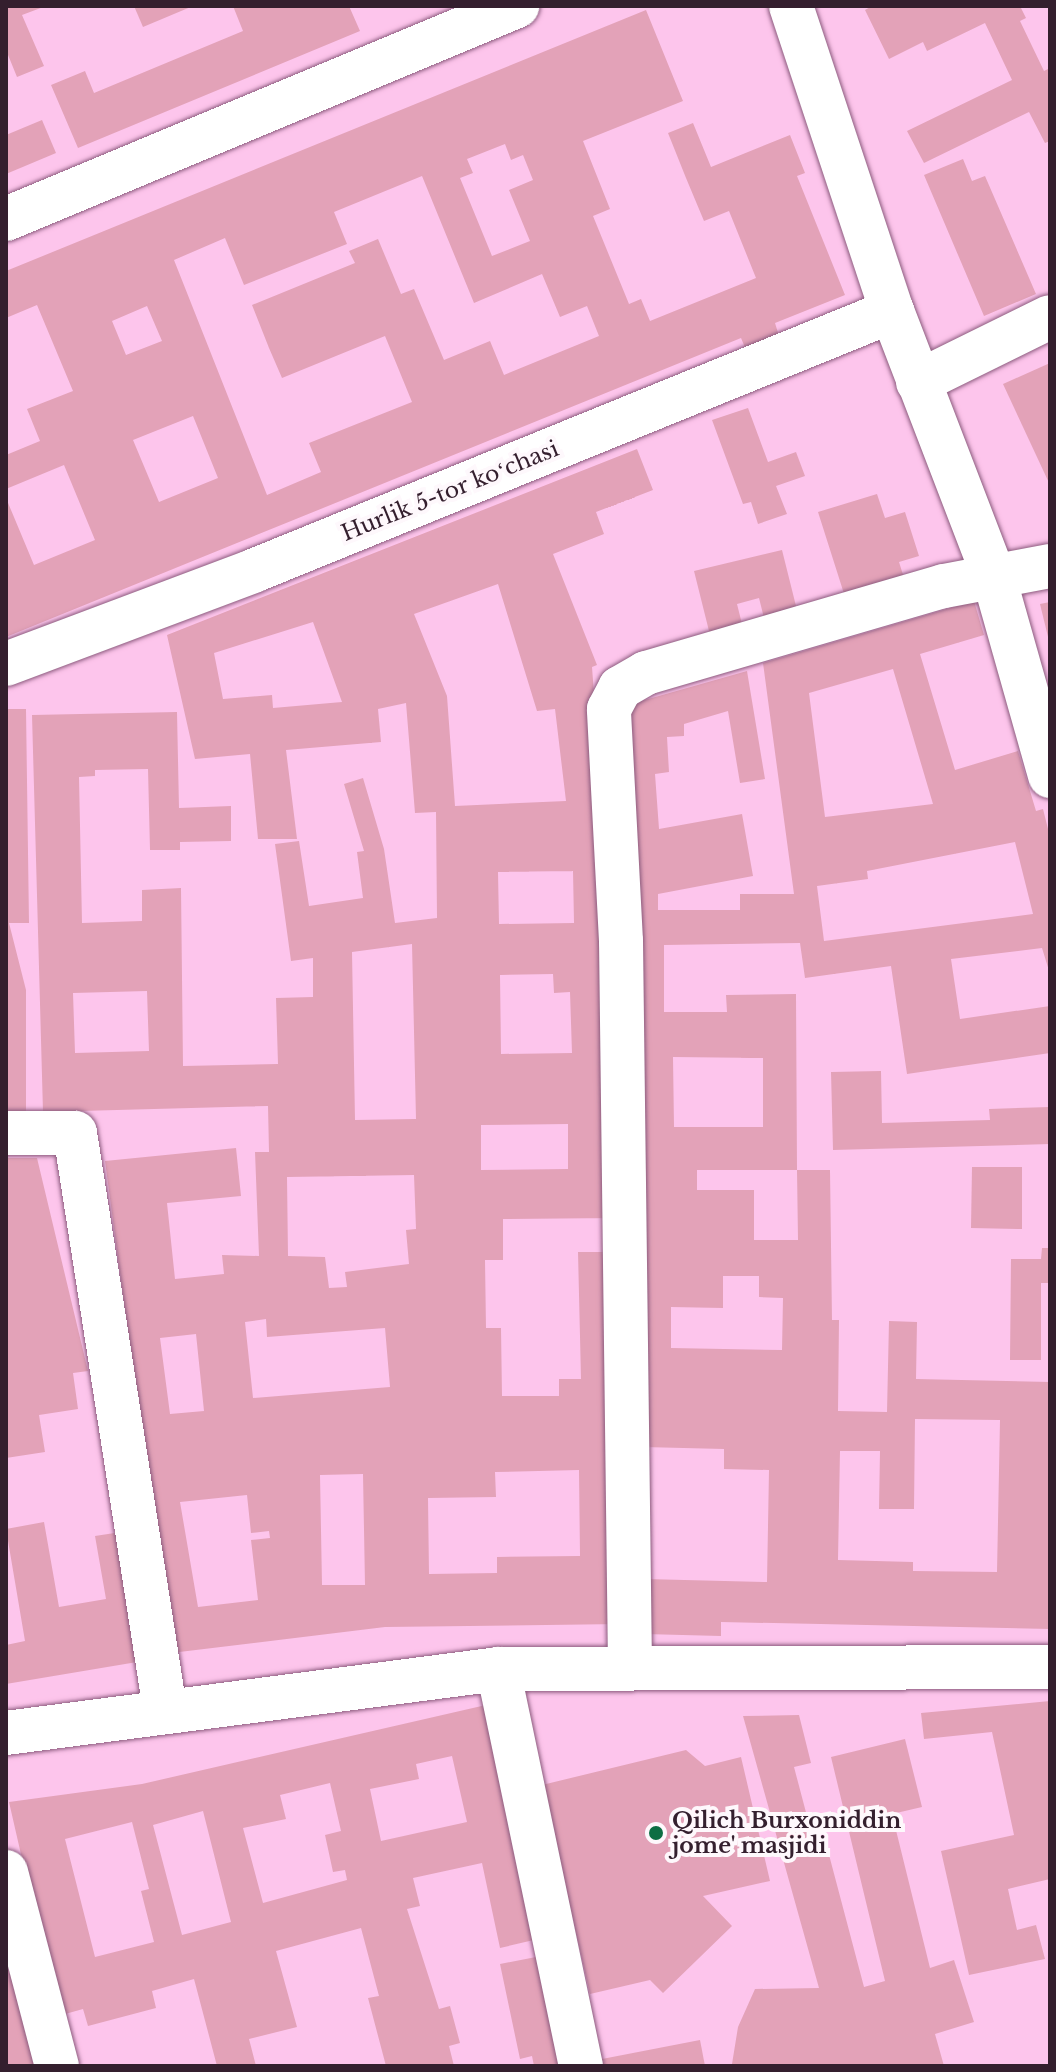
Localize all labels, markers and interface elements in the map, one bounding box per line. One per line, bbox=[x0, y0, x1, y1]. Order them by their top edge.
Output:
street label: Hurlik 5-tor koʻchasi bbox=[337, 435, 563, 547]
place label: Qilich Burxoniddin jome' masjidi bbox=[672, 1807, 901, 1858]
marker: Qilich Burxoniddin jome' masjidi bbox=[647, 1824, 665, 1842]

